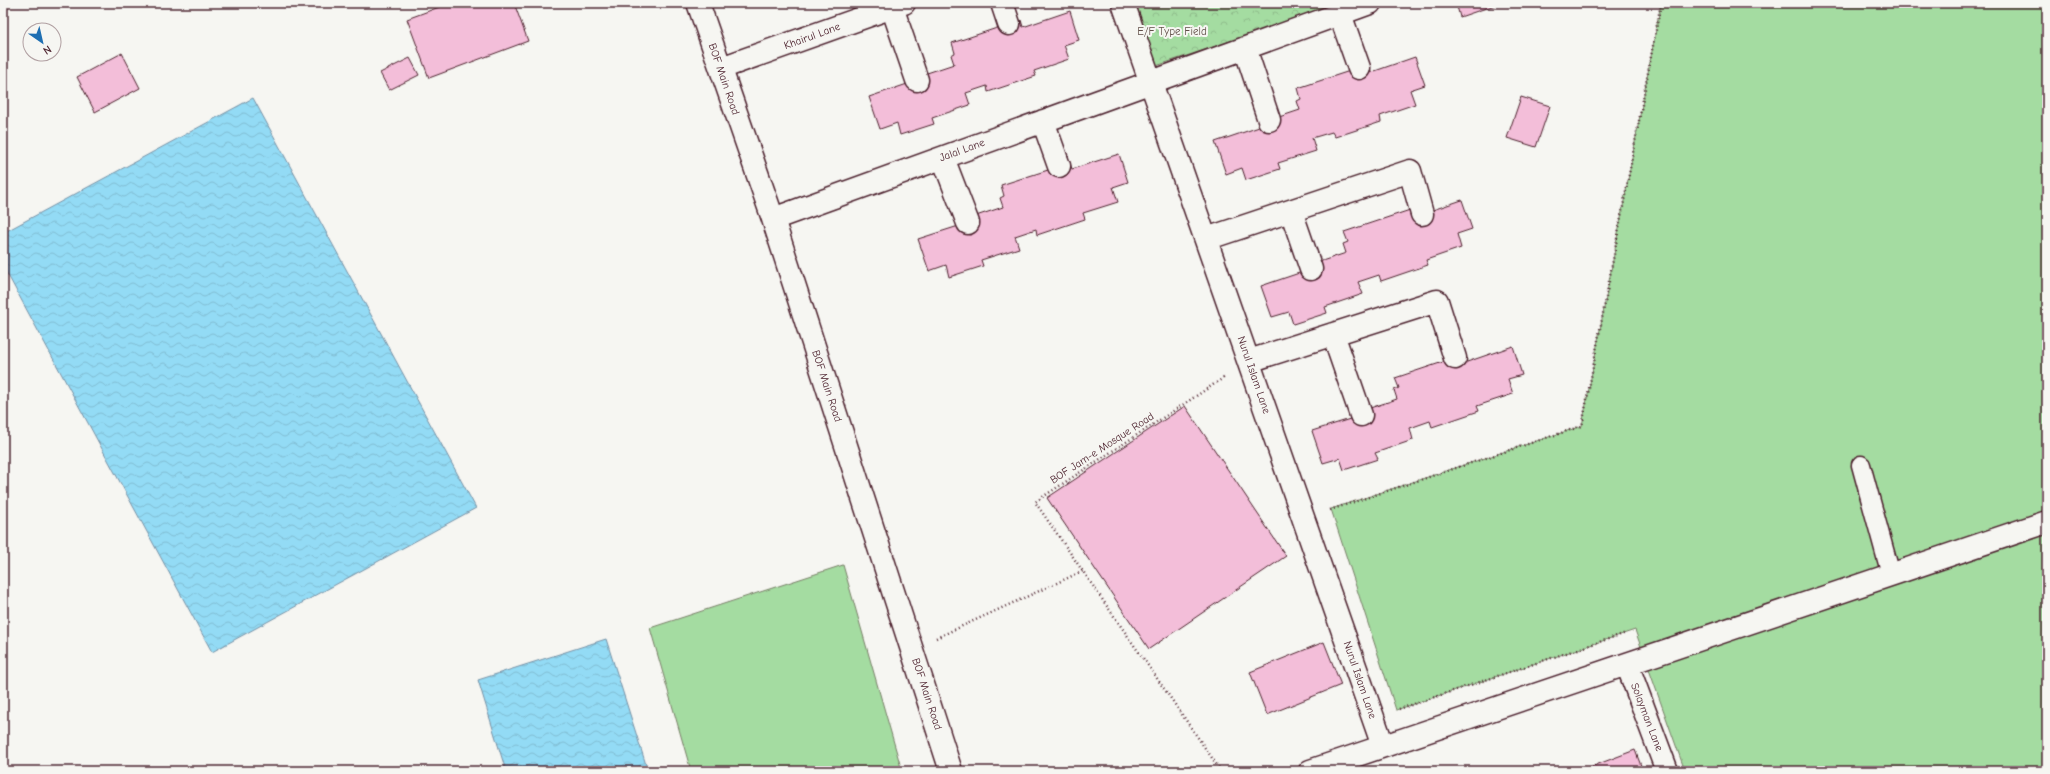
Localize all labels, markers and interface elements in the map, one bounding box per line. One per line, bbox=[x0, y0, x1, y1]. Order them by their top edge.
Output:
street label: Khairul Lane bbox=[782, 20, 842, 52]
north arrow bbox=[22, 22, 62, 62]
park label: E/F Type Field bbox=[1137, 25, 1207, 38]
text: N bbox=[41, 42, 54, 57]
street label: BOF Main Road bbox=[706, 42, 742, 117]
street label: Jalal Lane bbox=[937, 136, 987, 164]
street label: Nurul Islam Lane bbox=[1235, 334, 1274, 416]
street label: BOF Main Road bbox=[809, 348, 845, 424]
street label: BOF Jam-e Mosque Road bbox=[1048, 409, 1156, 486]
street label: Nurul Islam Lane bbox=[1341, 639, 1380, 721]
street label: BOF Main Road bbox=[909, 656, 945, 732]
street label: Solayman Lane bbox=[1628, 681, 1666, 753]

